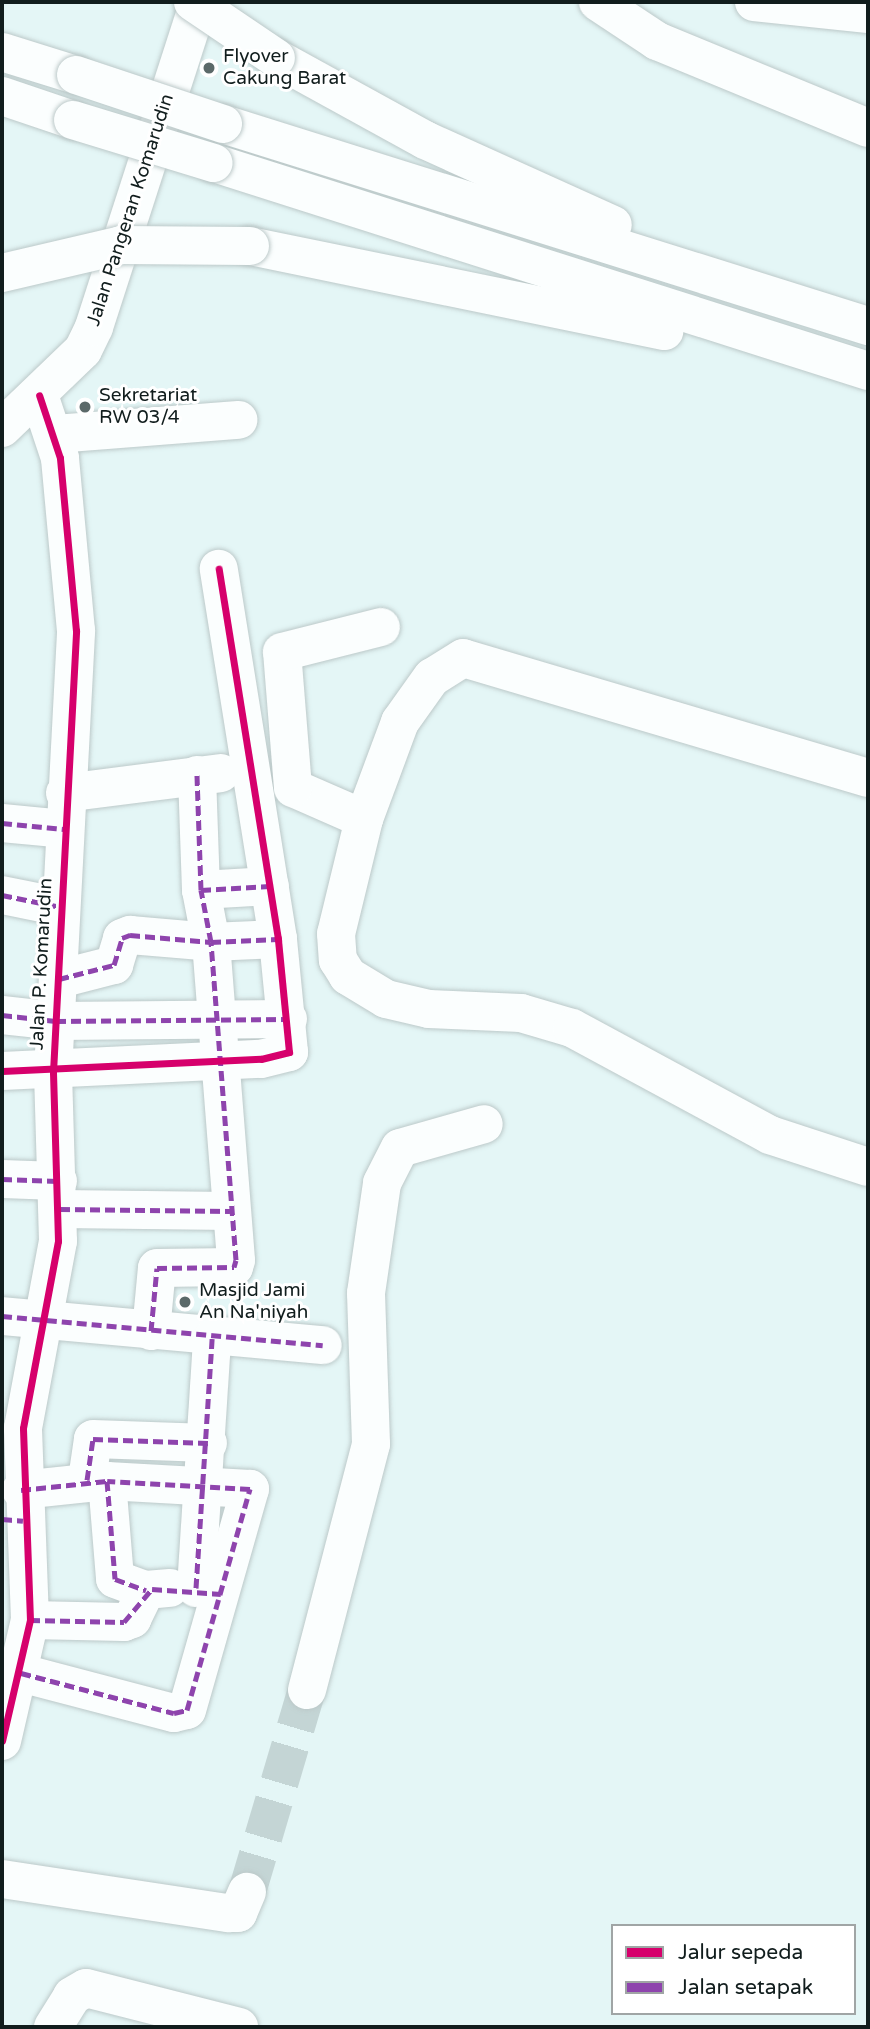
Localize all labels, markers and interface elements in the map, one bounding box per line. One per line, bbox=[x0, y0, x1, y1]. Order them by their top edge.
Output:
place label: Flyover Cakung Barat bbox=[223, 46, 346, 90]
marker: Flyover Cakung Barat bbox=[201, 60, 217, 76]
street label: Jalan Pangeran Komarudin bbox=[83, 91, 179, 329]
place label: Sekretariat RW 03/4 bbox=[99, 385, 197, 429]
marker: Sekretariat RW 03/4 bbox=[77, 399, 93, 415]
street label: Jalan P. Komarudin bbox=[26, 877, 58, 1051]
place label: Masjid Jami An Na'niyah bbox=[199, 1280, 308, 1324]
marker: Masjid Jami An Na'niyah bbox=[177, 1294, 193, 1310]
legend bbox=[611, 1924, 856, 2015]
text: Jalur sepeda bbox=[678, 1940, 803, 1965]
text: Jalan setapak bbox=[678, 1975, 813, 2000]

